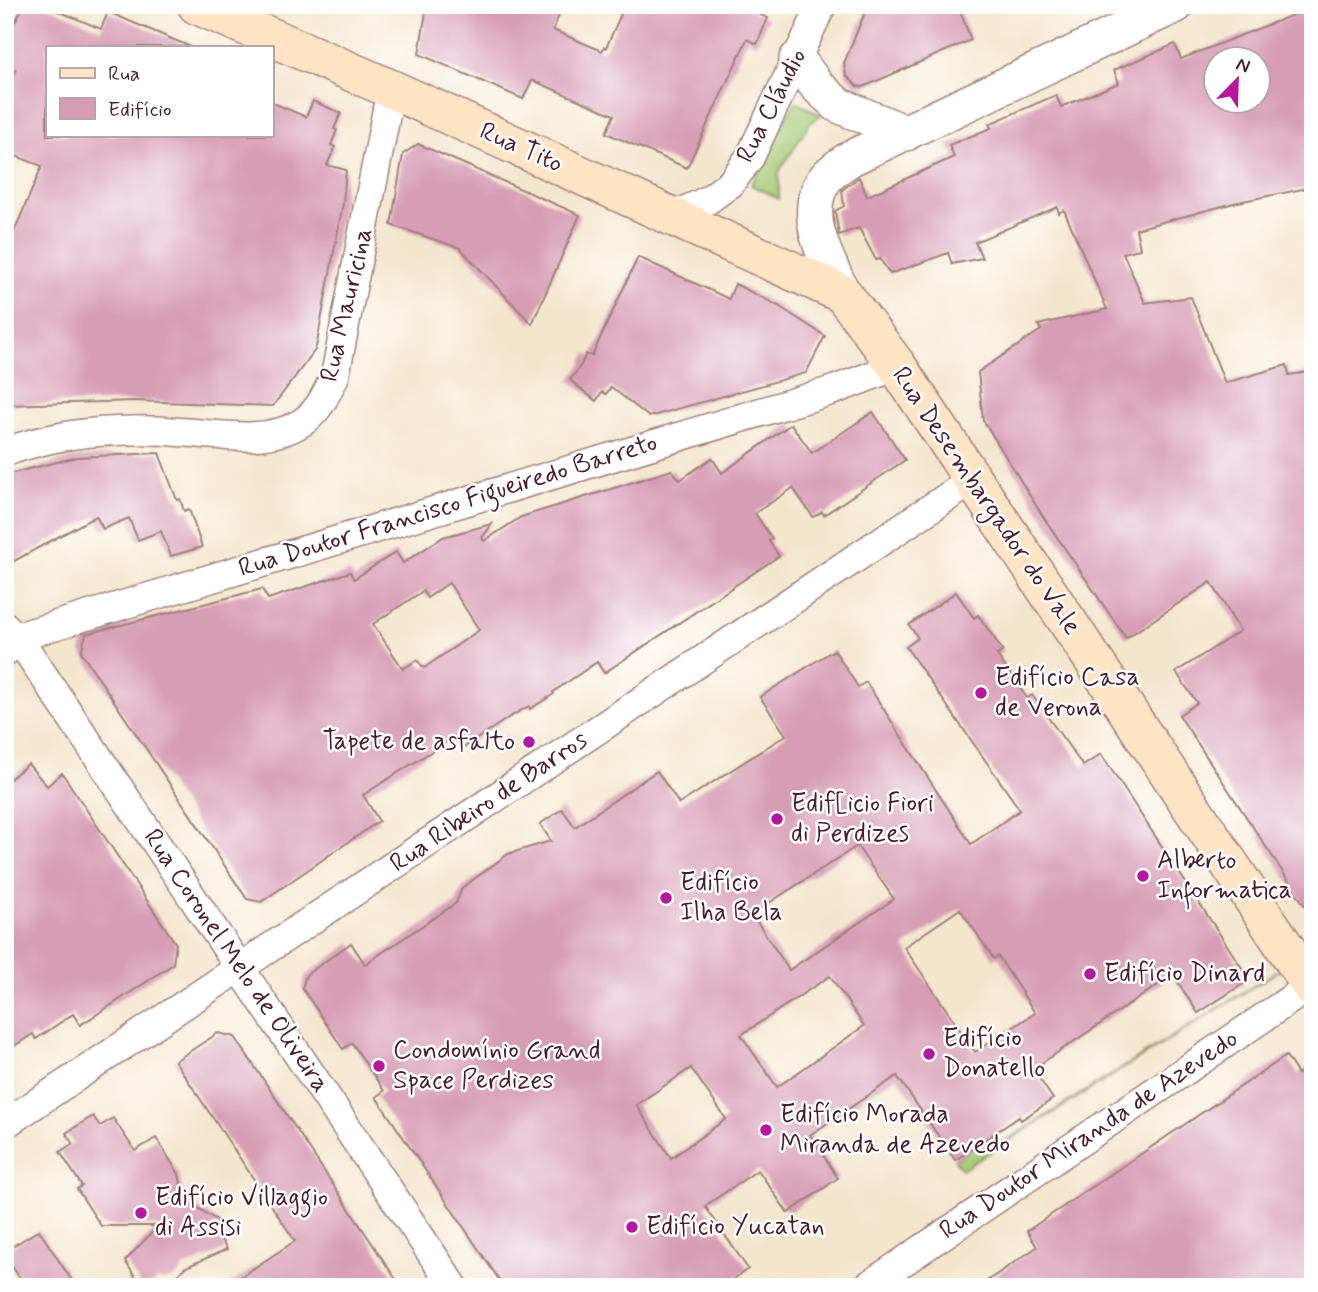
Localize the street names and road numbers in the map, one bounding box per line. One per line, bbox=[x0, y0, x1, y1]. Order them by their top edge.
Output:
street label: Rua Cláudio bbox=[729, 43, 815, 169]
street label: Rua Tito bbox=[474, 115, 568, 181]
street label: Rua Mauricina bbox=[313, 225, 381, 385]
street label: Rua Desembargador do Vale bbox=[882, 360, 1089, 643]
street label: Rua Doutor Francisco Figueiredo Barreto bbox=[235, 426, 662, 589]
street label: Rua Ribeiro de Barros bbox=[384, 723, 594, 881]
street label: Rua Coronel Melo de Oliveira bbox=[135, 823, 337, 1099]
street label: Rua Doutor Miranda de Azevedo bbox=[933, 1022, 1245, 1248]

